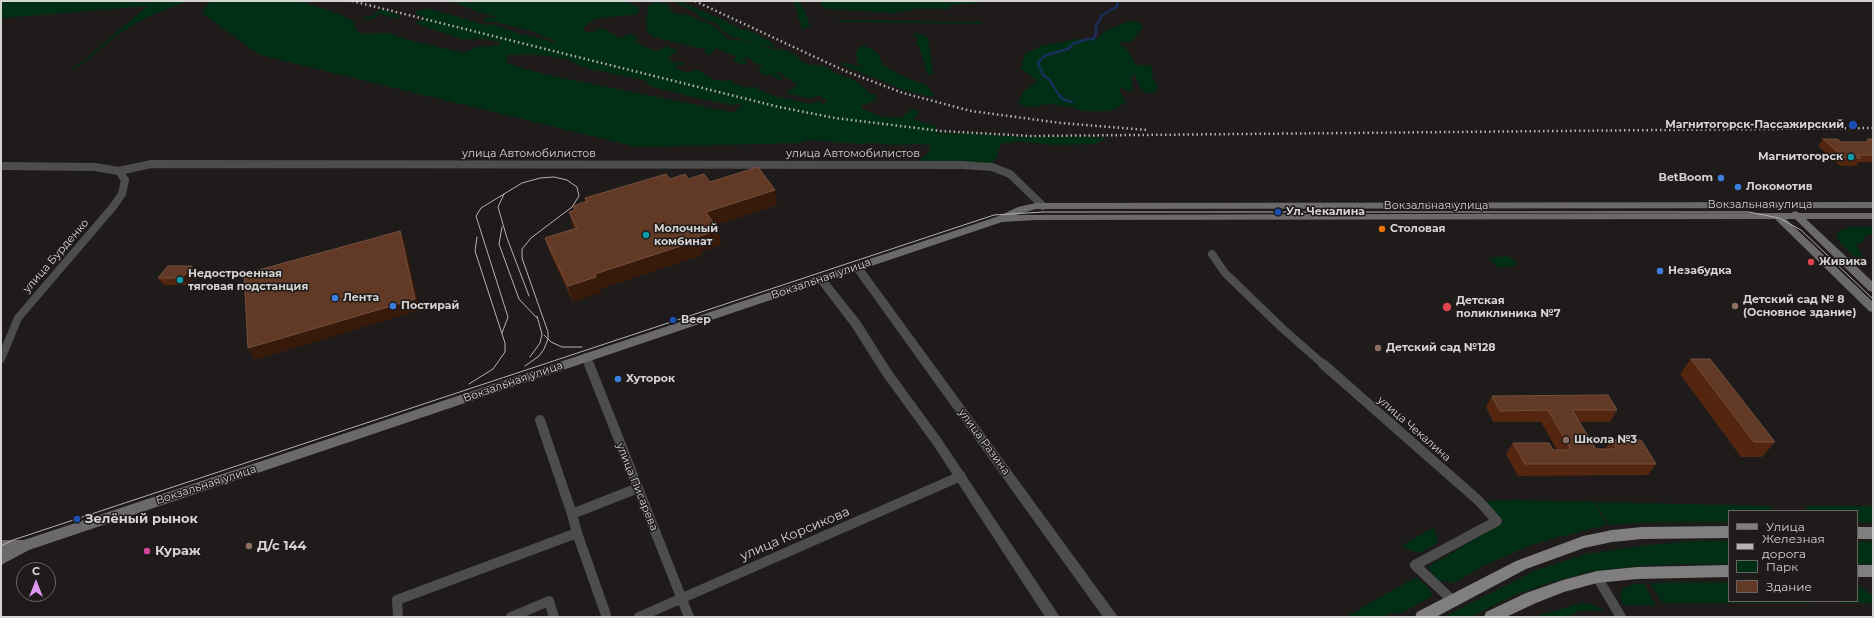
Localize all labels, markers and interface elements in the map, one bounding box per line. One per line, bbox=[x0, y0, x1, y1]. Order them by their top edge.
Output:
place label: Магнитогорск-Пассажирский bbox=[1665, 118, 1844, 132]
marker: Магнитогорск-Пассажирский bbox=[1847, 119, 1859, 131]
street label: улица Автомобилистов bbox=[462, 147, 596, 161]
street label: улица Автомобилистов bbox=[786, 147, 920, 161]
place label: Магнитогорск bbox=[1758, 150, 1843, 164]
marker: Магнитогорск bbox=[1846, 152, 1856, 162]
place label: BetBoom bbox=[1658, 171, 1713, 185]
marker: BetBoom bbox=[1716, 173, 1726, 183]
place label: Локомотив bbox=[1746, 180, 1813, 194]
marker: Локомотив bbox=[1733, 182, 1743, 192]
street label: Вокзальная улица bbox=[1708, 198, 1812, 212]
street label: Вокзальная улица bbox=[1384, 199, 1488, 213]
place label: Ул. Чекалина bbox=[1286, 205, 1365, 219]
marker: Ул. Чекалина bbox=[1273, 207, 1283, 217]
street label: улица Бурденко bbox=[20, 216, 92, 296]
place label: Молочный комбинат bbox=[654, 222, 718, 248]
place label: Столовая bbox=[1390, 222, 1445, 236]
marker: Столовая bbox=[1377, 224, 1387, 234]
marker: Молочный комбинат bbox=[641, 230, 651, 240]
place label: Живика bbox=[1819, 255, 1867, 269]
street label: Вокзальная улица bbox=[769, 256, 873, 302]
marker: Живика bbox=[1806, 257, 1816, 267]
place label: Незабудка bbox=[1668, 264, 1732, 278]
marker: Незабудка bbox=[1655, 266, 1665, 276]
place label: Недостроенная тяговая подстанция bbox=[188, 267, 308, 293]
marker: Недостроенная тяговая подстанция bbox=[175, 275, 185, 285]
place label: Лента bbox=[343, 291, 379, 305]
marker: Лента bbox=[330, 293, 340, 303]
place label: Детский сад № 8 (Основное здание) bbox=[1743, 293, 1856, 319]
place label: Детская поликлиника №7 bbox=[1456, 294, 1561, 320]
place label: Постирай bbox=[401, 299, 459, 313]
marker: Постирай bbox=[388, 301, 398, 311]
marker: Детская поликлиника №7 bbox=[1441, 301, 1453, 313]
marker: Детский сад № 8 (Основное здание) bbox=[1730, 301, 1740, 311]
place label: Веер bbox=[681, 313, 711, 327]
marker: Веер bbox=[668, 315, 678, 325]
place label: Детский сад №128 bbox=[1386, 341, 1496, 355]
marker: Детский сад №128 bbox=[1373, 343, 1383, 353]
street label: Вокзальная улица bbox=[461, 359, 565, 405]
place label: Хуторок bbox=[626, 372, 675, 386]
marker: Хуторок bbox=[613, 374, 623, 384]
street label: улица Чекалина bbox=[1375, 394, 1453, 464]
street label: улица Разина bbox=[956, 406, 1012, 478]
place label: Школа №3 bbox=[1574, 433, 1637, 447]
marker: Школа №3 bbox=[1561, 435, 1571, 445]
street label: улица Писарева bbox=[613, 441, 661, 533]
street label: Вокзальная улица bbox=[154, 463, 258, 507]
street label: улица Корсикова bbox=[738, 504, 852, 564]
legend bbox=[1728, 510, 1858, 602]
place label: Зелёный рынок bbox=[85, 511, 198, 527]
marker: Зелёный рынок bbox=[72, 514, 82, 524]
text: Улица bbox=[1766, 519, 1805, 534]
text: Железная дорога bbox=[1762, 531, 1825, 561]
place label: Д/с 144 bbox=[257, 538, 306, 554]
marker: Д/с 144 bbox=[244, 541, 254, 551]
place label: Кураж bbox=[155, 543, 201, 559]
marker: Кураж bbox=[142, 546, 152, 556]
text: Парк bbox=[1766, 559, 1798, 574]
north arrow bbox=[16, 562, 56, 602]
text: С bbox=[32, 564, 40, 578]
text: Здание bbox=[1766, 579, 1812, 594]

